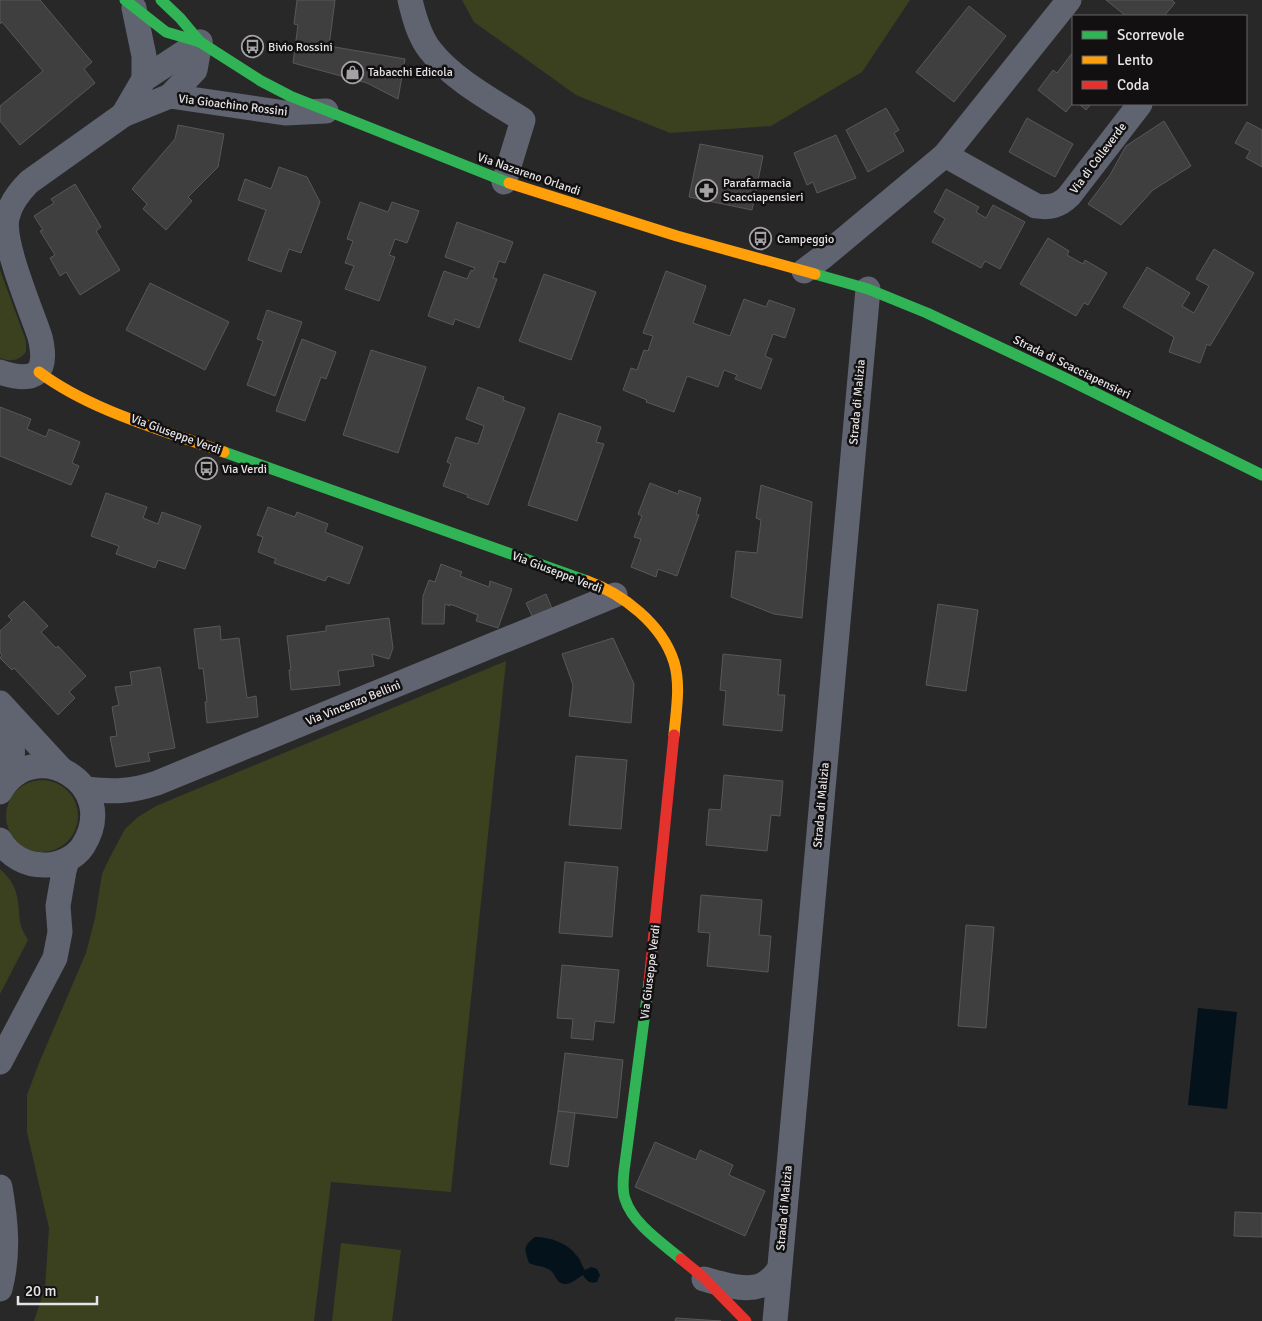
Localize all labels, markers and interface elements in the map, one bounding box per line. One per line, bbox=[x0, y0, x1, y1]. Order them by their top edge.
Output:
legend bbox=[1072, 15, 1247, 105]
text: Scorrevole bbox=[1117, 26, 1184, 44]
bus stop icon: Bivio Rossini bbox=[240, 35, 264, 59]
place label: Bivio Rossini bbox=[268, 40, 333, 55]
text: Lento bbox=[1117, 51, 1153, 69]
shop icon: Tabacchi Edicola bbox=[340, 60, 364, 84]
place label: Tabacchi Edicola bbox=[368, 65, 453, 80]
text: Coda bbox=[1117, 76, 1149, 94]
street label: Via Gioachino Rossini bbox=[178, 91, 288, 120]
street label: Via di Colleverde bbox=[1067, 120, 1130, 197]
street label: Via Nazareno Orlandi bbox=[475, 150, 582, 199]
place label: Parafarmacia Scacciapensieri bbox=[723, 176, 803, 205]
pharmacy icon: Parafarmacia Scacciapensieri bbox=[695, 178, 719, 202]
bus stop icon: Campeggio bbox=[749, 227, 773, 251]
place label: Campeggio bbox=[777, 232, 834, 247]
street label: Strada di Scacciapensieri bbox=[1011, 332, 1133, 402]
street label: Strada di Malizia bbox=[846, 359, 869, 445]
street label: Via Giuseppe Verdi bbox=[129, 411, 223, 458]
bus stop icon: Via Verdi bbox=[194, 457, 218, 481]
place label: Via Verdi bbox=[222, 462, 267, 477]
street label: Via Giuseppe Verdi bbox=[510, 548, 604, 597]
street label: Via Vincenzo Bellini bbox=[304, 678, 403, 729]
street label: Strada di Malizia bbox=[810, 762, 833, 848]
street label: Via Giuseppe Verdi bbox=[637, 924, 664, 1020]
street label: Strada di Malizia bbox=[773, 1165, 796, 1251]
scale bar bbox=[18, 1274, 96, 1306]
text: 20 m bbox=[25, 1282, 56, 1300]

